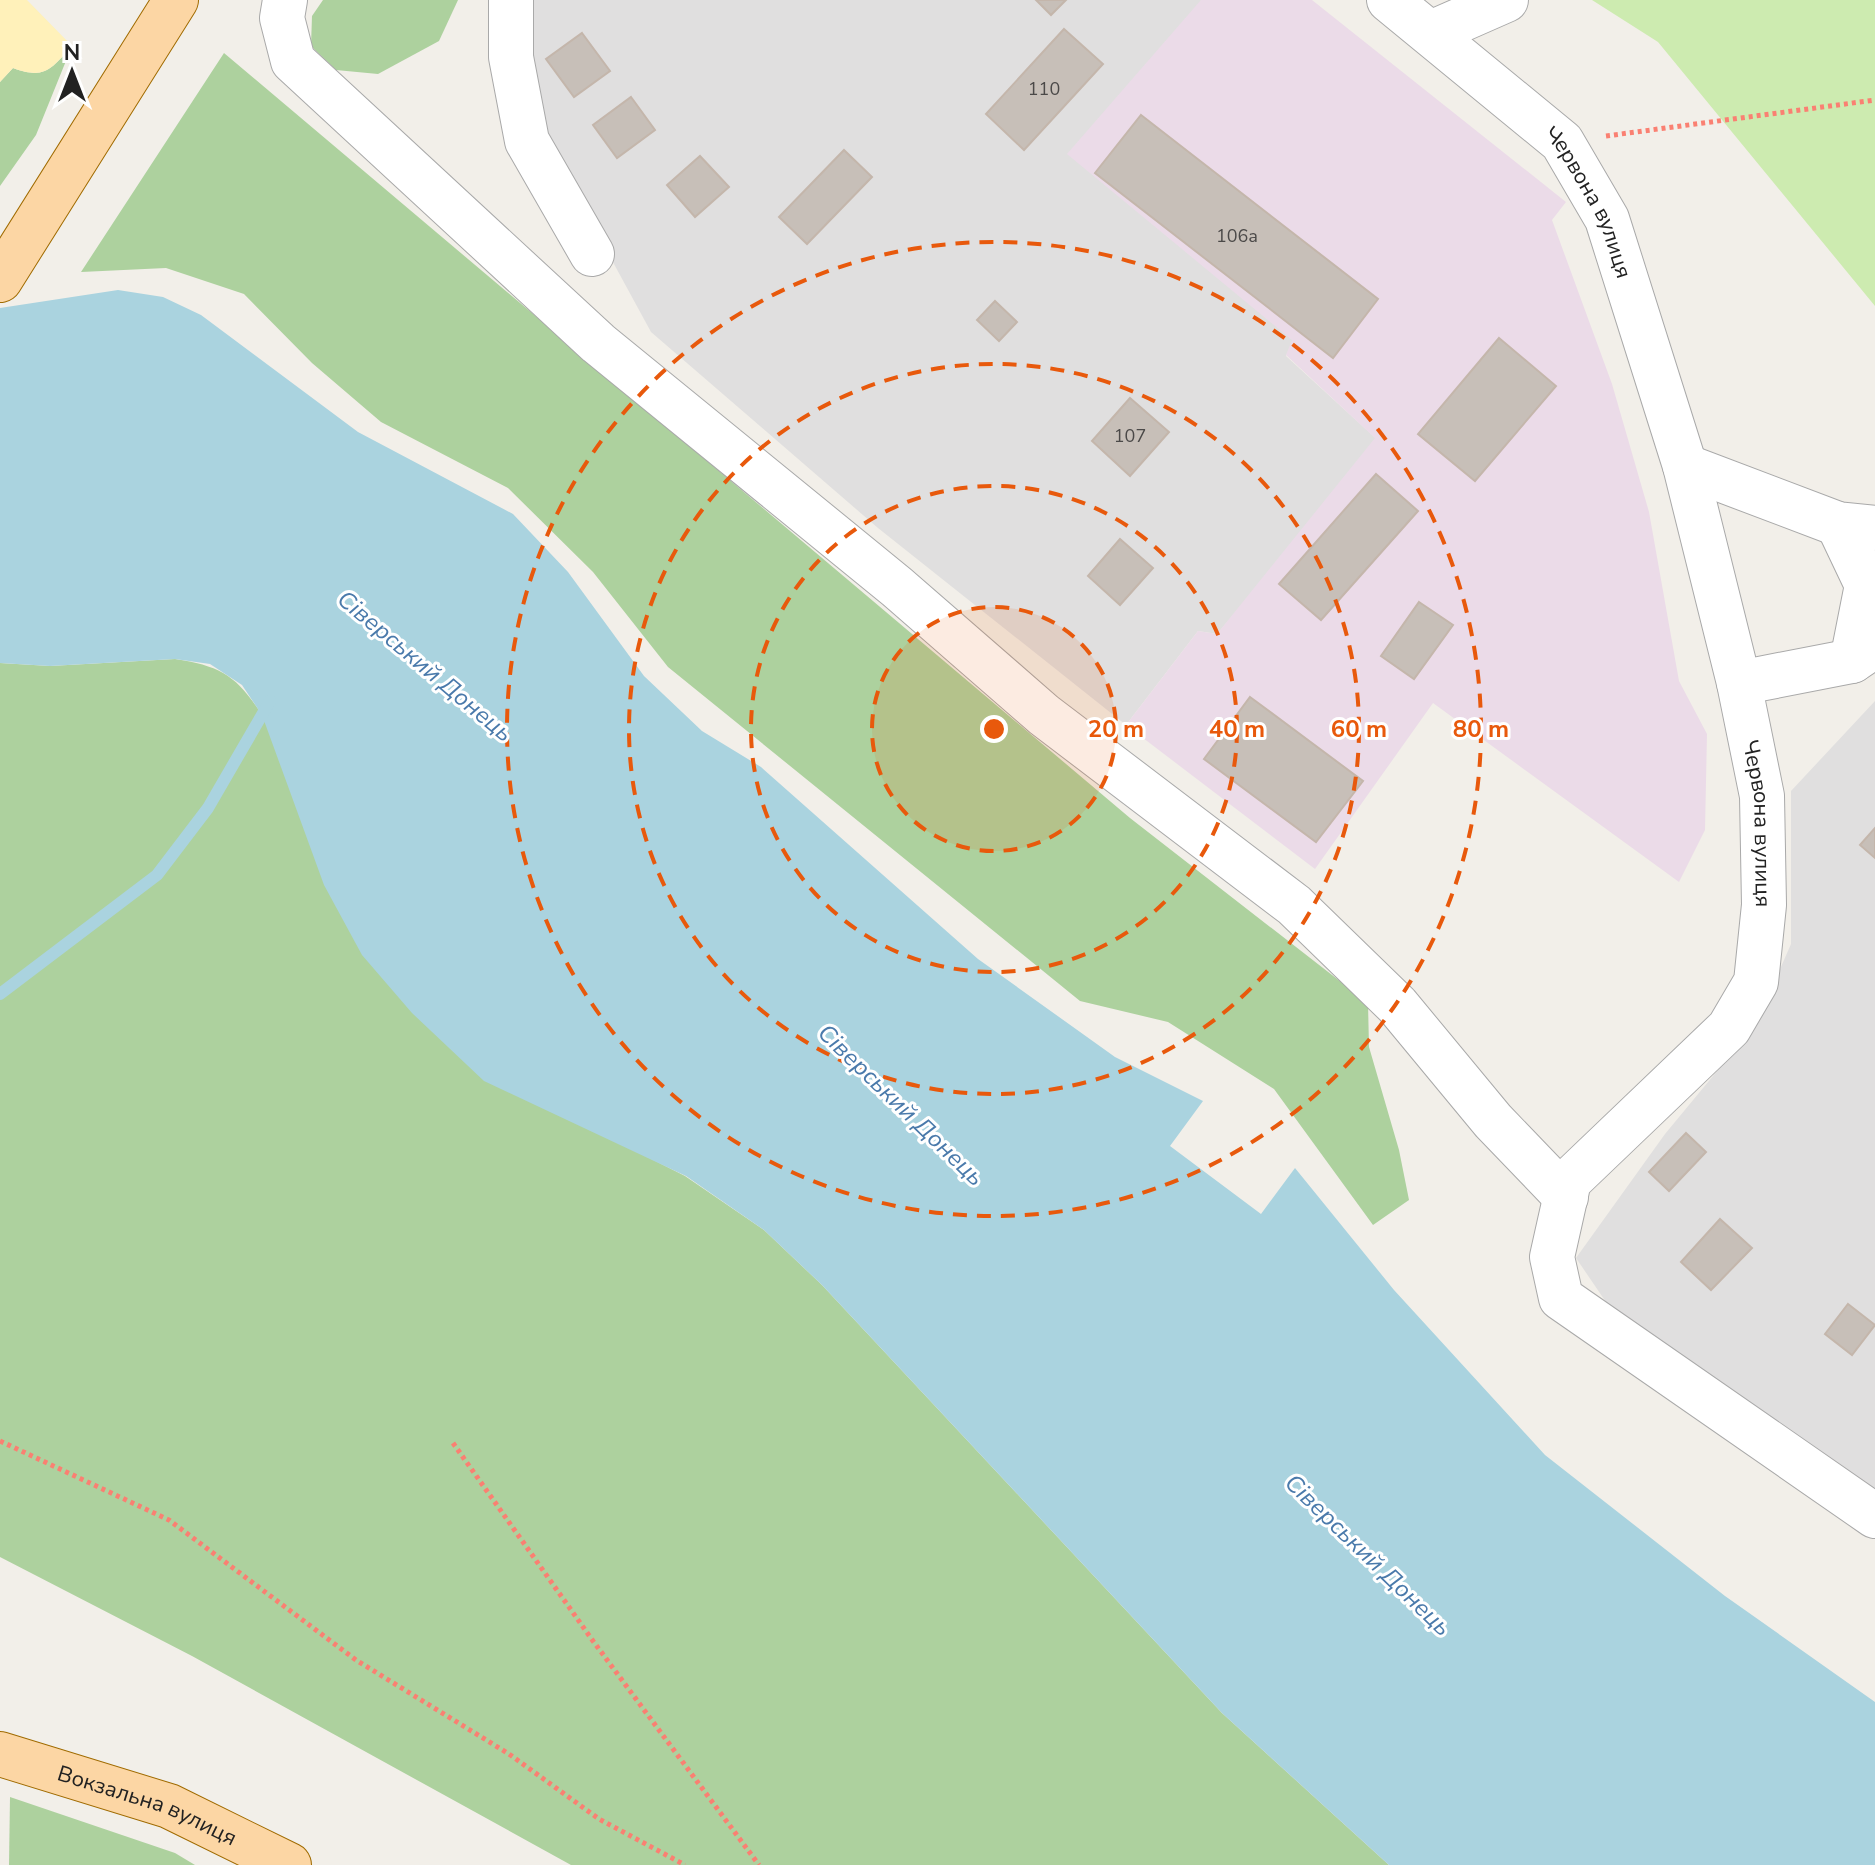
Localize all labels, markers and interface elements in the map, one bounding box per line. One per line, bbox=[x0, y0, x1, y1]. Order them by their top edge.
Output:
north arrow bbox=[32, 32, 112, 112]
text: N bbox=[64, 38, 80, 68]
house number: 110 bbox=[1028, 77, 1060, 101]
street label: Червона вулиця bbox=[1538, 120, 1639, 282]
house number: 106а bbox=[1216, 224, 1258, 248]
house number: 107 bbox=[1114, 424, 1146, 448]
water label: Сіверський Донець bbox=[330, 583, 520, 749]
text: 20 m bbox=[1088, 713, 1144, 745]
text: 40 m bbox=[1209, 713, 1265, 745]
text: 60 m bbox=[1331, 713, 1387, 745]
text: 80 m bbox=[1453, 713, 1509, 745]
centre of rings bbox=[980, 715, 1008, 743]
street label: Червона вулиця bbox=[1735, 737, 1778, 907]
water label: Сіверський Донець bbox=[811, 1017, 991, 1193]
water label: Сіверський Донець bbox=[1278, 1467, 1458, 1643]
street label: Вокзальна вулиця bbox=[54, 1759, 242, 1853]

